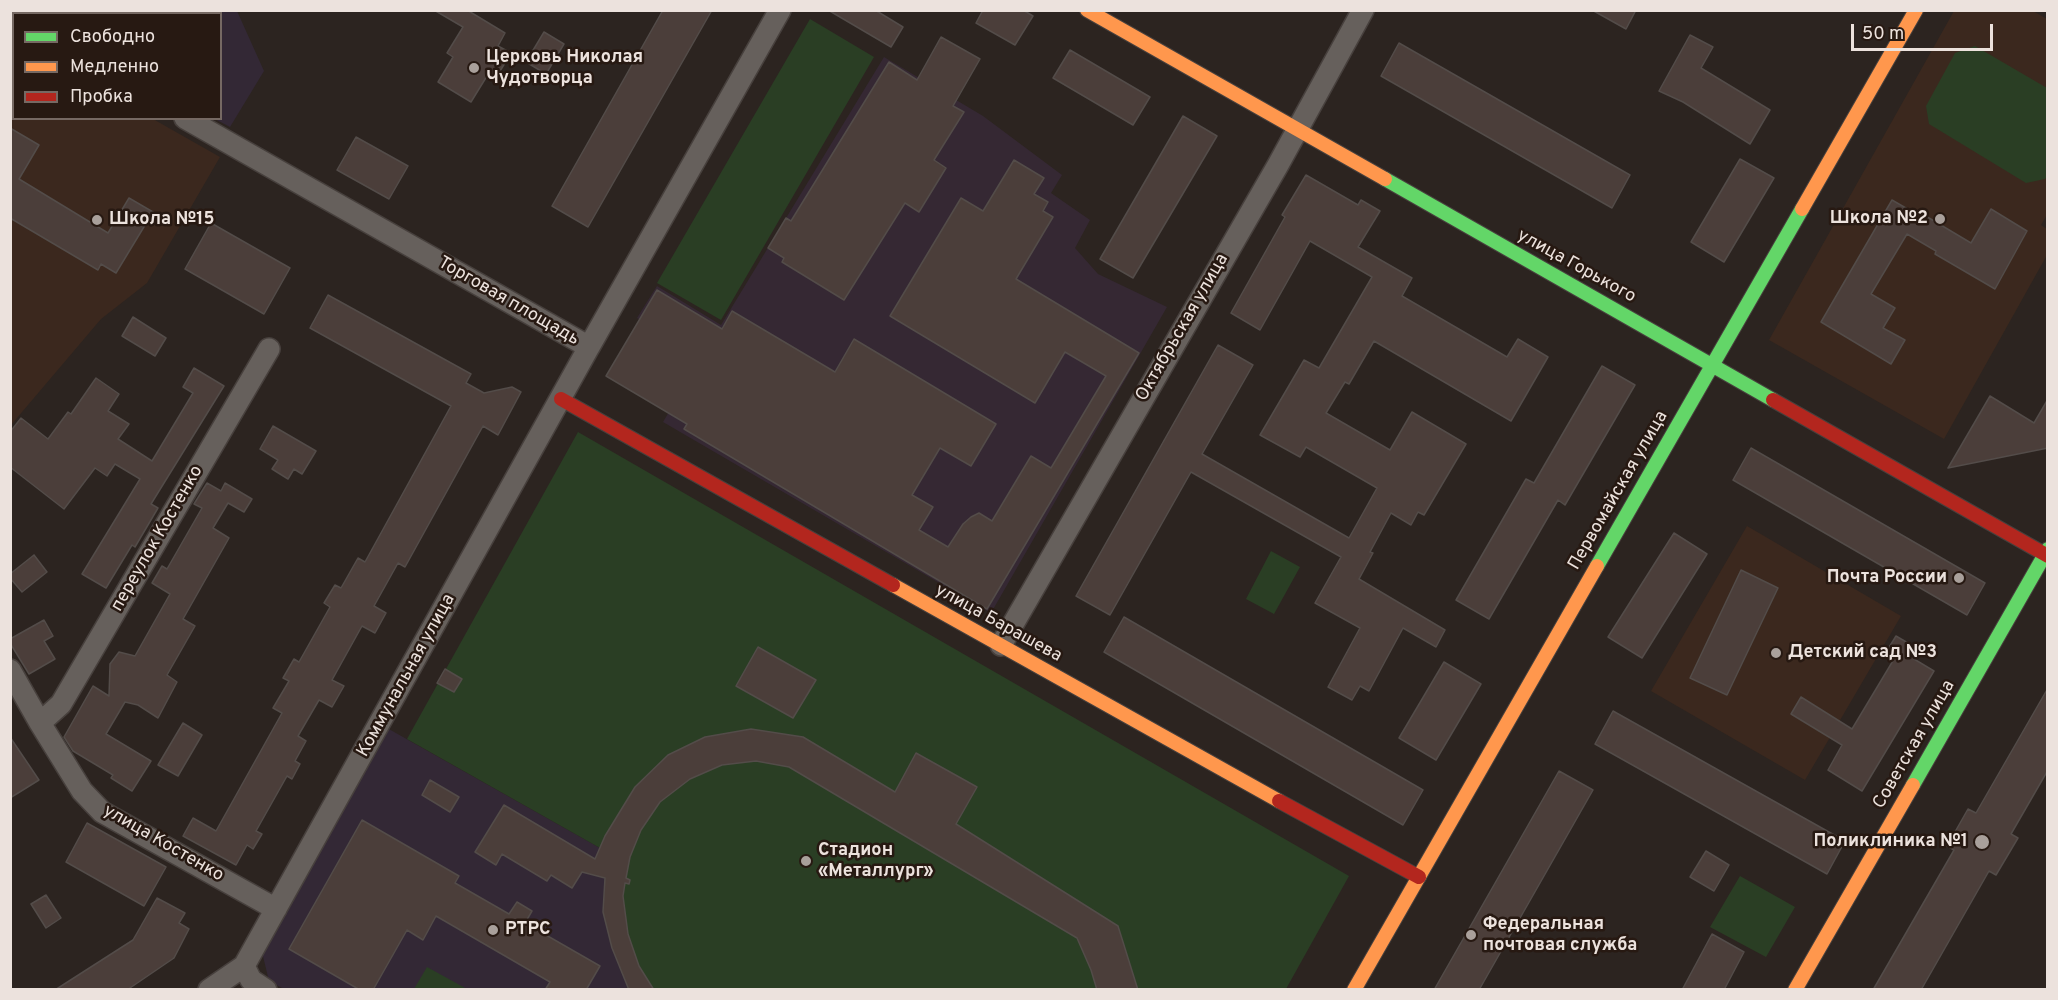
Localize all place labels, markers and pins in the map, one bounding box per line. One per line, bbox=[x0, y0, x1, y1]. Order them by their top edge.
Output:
place label: Церковь Николая Чудотворца bbox=[486, 47, 643, 90]
marker: Церковь Николая Чудотворца bbox=[467, 61, 481, 75]
place label: Школа №2 bbox=[1830, 208, 1928, 230]
place label: Школа №15 bbox=[109, 209, 214, 231]
marker: Школа №2 bbox=[1933, 212, 1947, 226]
marker: Школа №15 bbox=[90, 213, 104, 227]
place label: Почта России bbox=[1827, 567, 1947, 589]
marker: Почта России bbox=[1952, 571, 1966, 585]
place label: Детский сад №3 bbox=[1788, 642, 1937, 664]
marker: Детский сад №3 bbox=[1769, 646, 1783, 660]
place label: Поликлиника №1 bbox=[1813, 831, 1968, 853]
marker: Поликлиника №1 bbox=[1973, 833, 1991, 851]
place label: Стадион «Металлург» bbox=[818, 840, 934, 882]
marker: Стадион «Металлург» bbox=[799, 854, 813, 868]
place label: Федеральная почтовая служба bbox=[1483, 914, 1637, 956]
place label: РТРС bbox=[505, 919, 551, 941]
marker: РТРС bbox=[486, 923, 500, 937]
marker: Федеральная почтовая служба bbox=[1464, 928, 1478, 942]

